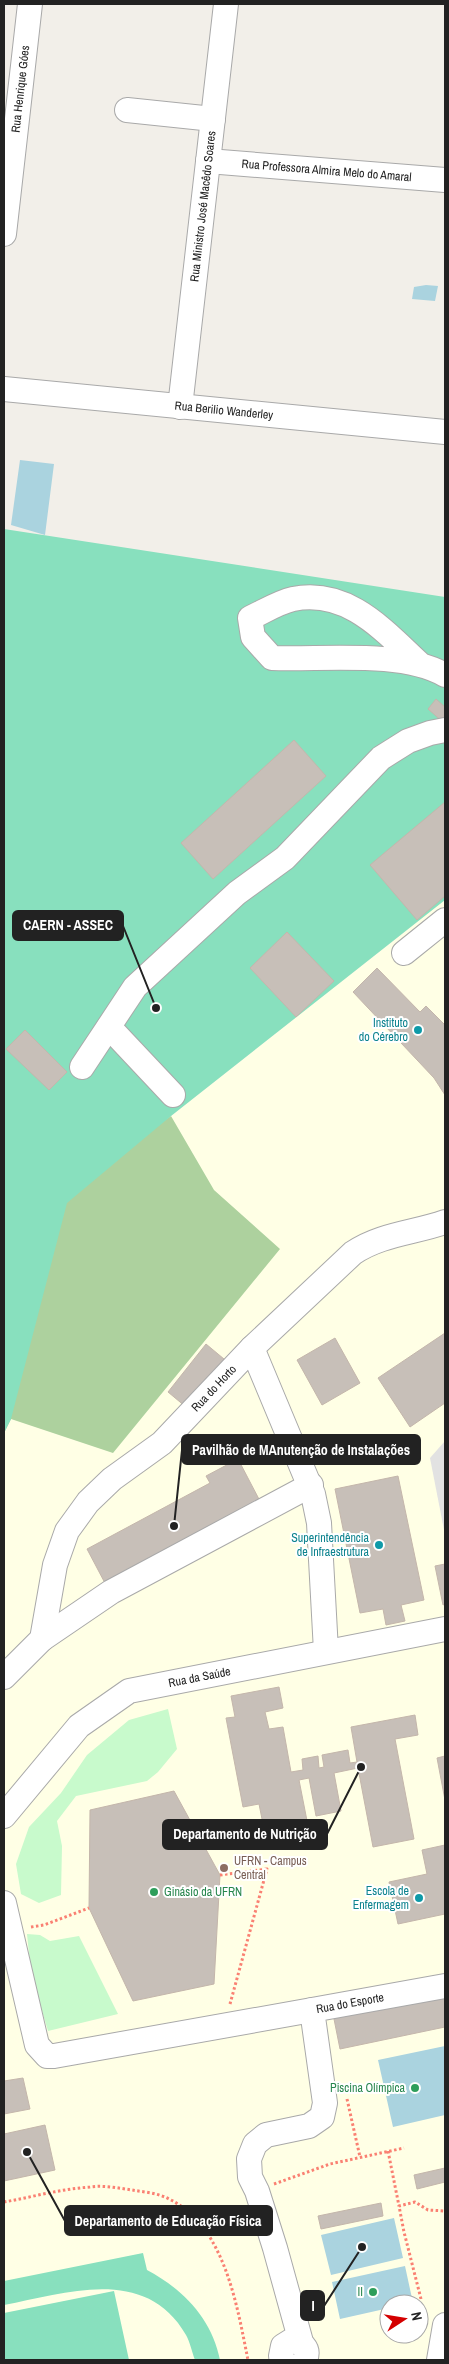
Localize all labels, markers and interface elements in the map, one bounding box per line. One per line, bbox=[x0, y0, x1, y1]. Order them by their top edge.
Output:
street label: Rua Henrique Góes bbox=[8, 44, 33, 133]
street label: Rua Ministro José Macêdo Soares bbox=[186, 130, 219, 283]
street label: Rua Professora Almira Melo do Amaral bbox=[241, 156, 412, 185]
street label: Rua Berilio Wanderley bbox=[174, 398, 274, 423]
callout: CAERN - ASSEC bbox=[13, 911, 123, 940]
text: CAERN - ASSEC bbox=[23, 916, 113, 934]
place label: Instituto do Cérebro bbox=[359, 1015, 408, 1045]
marker: Instituto do Cérebro bbox=[412, 1024, 424, 1036]
street label: Rua do Horto bbox=[188, 1361, 240, 1415]
callout: Pavilhão de MAnutenção de Instalações bbox=[182, 1435, 420, 1464]
text: Pavilhão de MAnutenção de Instalações bbox=[192, 1441, 410, 1459]
place label: Superintendência de Infraestrutura bbox=[291, 1530, 370, 1560]
marker: Superintendência de Infraestrutura bbox=[373, 1539, 385, 1551]
street label: Rua da Saúde bbox=[167, 1663, 232, 1691]
callout: Departamento de Nutrição bbox=[163, 1820, 327, 1849]
text: Departamento de Nutrição bbox=[173, 1825, 317, 1843]
place label: UFRN - Campus Central bbox=[234, 1853, 307, 1883]
marker: UFRN - Campus Central bbox=[218, 1862, 230, 1874]
place label: Escola de Enfermagem bbox=[353, 1883, 409, 1913]
place label: Ginásio da UFRN bbox=[164, 1884, 242, 1900]
marker: Ginásio da UFRN bbox=[148, 1886, 160, 1898]
marker: Escola de Enfermagem bbox=[413, 1892, 425, 1904]
street label: Rua do Esporte bbox=[315, 1989, 385, 2017]
place label: Piscina Olímpica bbox=[330, 2080, 406, 2096]
marker: Piscina Olímpica bbox=[409, 2082, 421, 2094]
callout: Departamento de Educação Física bbox=[65, 2206, 272, 2235]
text: Departamento de Educação Física bbox=[75, 2212, 262, 2230]
place label: II bbox=[358, 2284, 363, 2300]
marker: II bbox=[367, 2286, 379, 2298]
callout: I bbox=[301, 2291, 324, 2320]
north arrow bbox=[379, 2294, 429, 2344]
text: I bbox=[311, 2297, 315, 2315]
text: N bbox=[407, 2310, 426, 2322]

